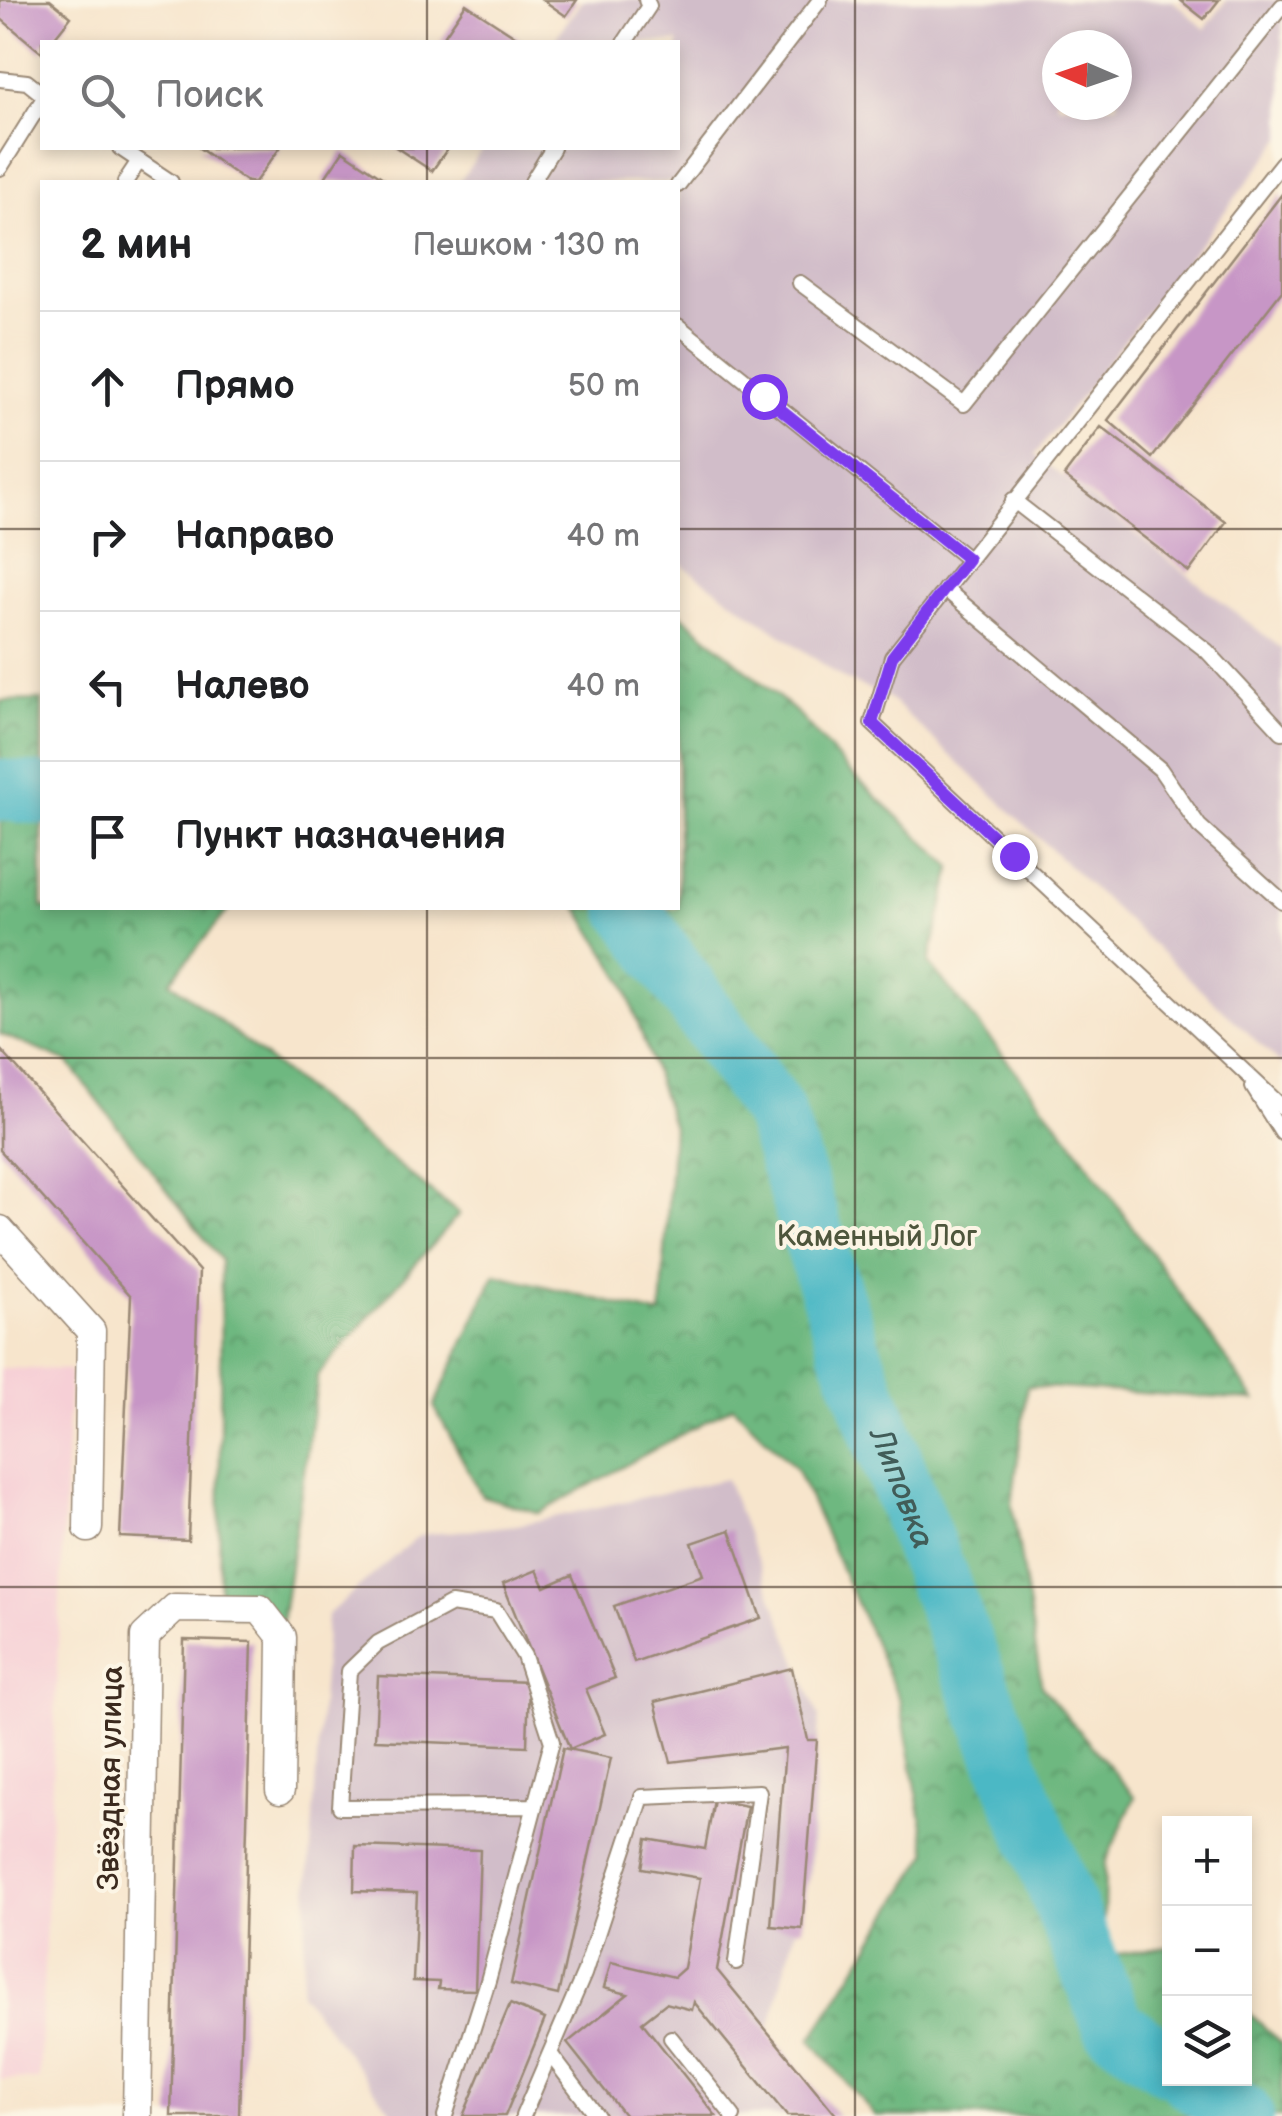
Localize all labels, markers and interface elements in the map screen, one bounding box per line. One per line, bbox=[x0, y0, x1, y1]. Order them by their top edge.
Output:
north arrow bbox=[1042, 30, 1132, 120]
search box bbox=[40, 40, 680, 150]
icon: search bbox=[75, 68, 130, 123]
text: Поиск bbox=[155, 73, 263, 118]
text: 2 мин bbox=[80, 220, 192, 271]
text: Пешком · 130 m bbox=[412, 226, 640, 265]
icon: ahead bbox=[80, 359, 135, 414]
text: Прямо bbox=[175, 364, 294, 409]
text: 50 m bbox=[568, 367, 640, 406]
route start bbox=[742, 374, 788, 420]
icon: right bbox=[80, 509, 135, 564]
text: Направо bbox=[175, 514, 334, 559]
text: 40 m bbox=[567, 517, 640, 556]
icon: left bbox=[80, 659, 135, 714]
text: Налево bbox=[175, 664, 310, 709]
text: 40 m bbox=[567, 667, 640, 706]
icon: arrive bbox=[80, 809, 135, 864]
text: Пункт назначения bbox=[175, 814, 506, 859]
route end bbox=[992, 834, 1038, 880]
park label: Каменный Лог bbox=[777, 1219, 978, 1255]
water label: Липовка bbox=[860, 1421, 942, 1555]
street label: Звёздная улица bbox=[91, 1665, 131, 1891]
map controls bbox=[1162, 1816, 1252, 2086]
button: + bbox=[1162, 1816, 1252, 1906]
button: − bbox=[1162, 1906, 1252, 1996]
button: layers bbox=[1162, 1996, 1252, 2086]

